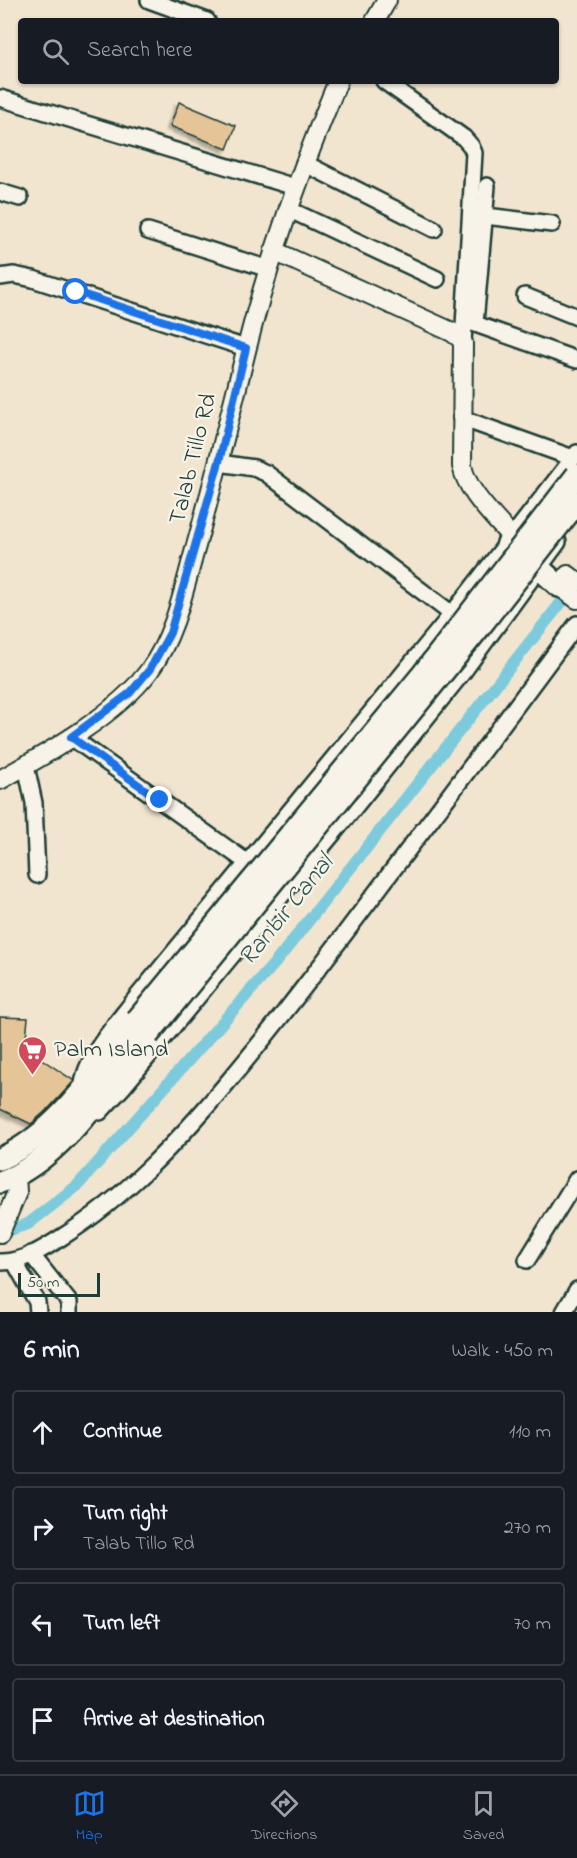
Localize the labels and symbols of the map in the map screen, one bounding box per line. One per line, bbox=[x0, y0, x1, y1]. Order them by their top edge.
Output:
route start bbox=[62, 278, 88, 304]
street label: Talab Tillo Rd bbox=[161, 389, 227, 528]
route end bbox=[146, 786, 172, 812]
water label: Ranbir Canal bbox=[230, 845, 346, 975]
place label: Palm Island bbox=[54, 1033, 169, 1068]
supermarket icon: Palm Island bbox=[17, 1034, 49, 1076]
scale bar bbox=[18, 1270, 100, 1298]

